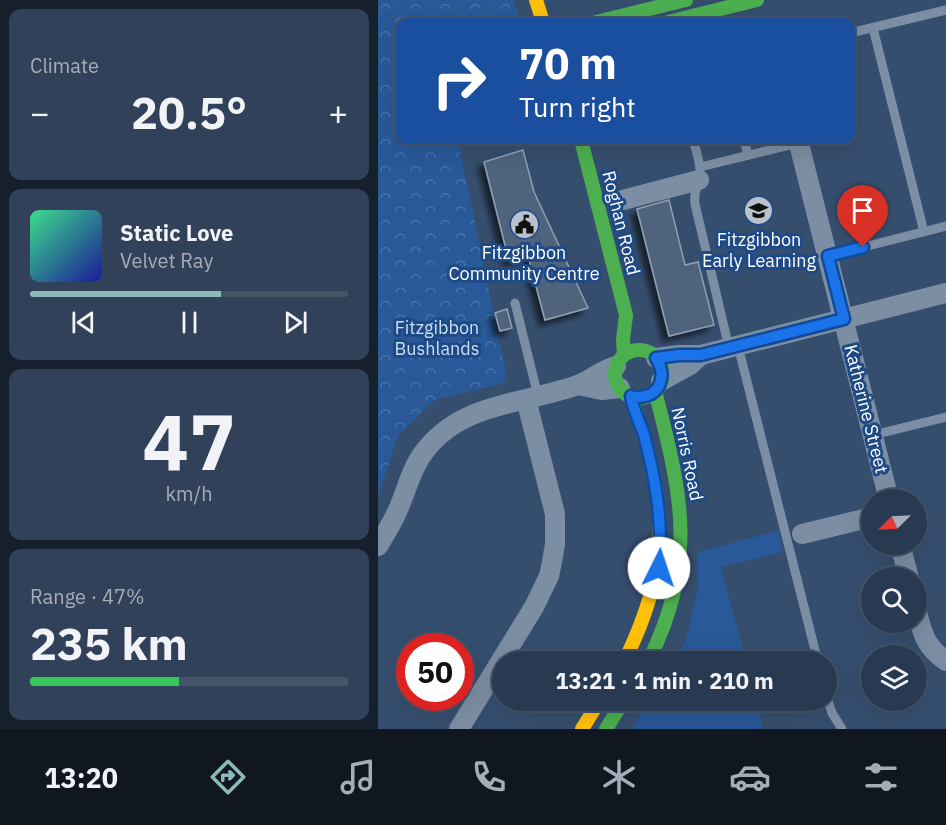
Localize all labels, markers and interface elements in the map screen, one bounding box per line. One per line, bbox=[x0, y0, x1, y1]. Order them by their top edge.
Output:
text: 70 m bbox=[519, 36, 617, 91]
icon: right bbox=[420, 42, 498, 120]
text: Climate bbox=[30, 52, 99, 79]
text: 20.5° bbox=[131, 83, 247, 141]
text: Turn right bbox=[519, 89, 636, 124]
text: − bbox=[30, 91, 50, 134]
text: + bbox=[328, 91, 348, 134]
street label: Roghan Road bbox=[597, 168, 646, 277]
pin bbox=[837, 185, 888, 247]
icon: arrive bbox=[846, 194, 879, 227]
school or university icon: Fitzgibbon Early Learning bbox=[743, 195, 775, 227]
public building icon: Fitzgibbon Community Centre bbox=[508, 208, 540, 240]
text: Static Love bbox=[120, 218, 233, 247]
place label: Fitzgibbon Early Learning bbox=[702, 228, 817, 272]
place label: Fitzgibbon Community Centre bbox=[448, 241, 600, 285]
text: Velvet Ray bbox=[120, 247, 213, 274]
icon: previous bbox=[67, 306, 100, 339]
icon: pause bbox=[173, 306, 206, 339]
icon: next bbox=[279, 306, 312, 339]
park label: Fitzgibbon Bushlands bbox=[395, 316, 479, 360]
street label: Katherine Street bbox=[839, 342, 894, 476]
text: 47 bbox=[142, 390, 236, 491]
street label: Norris Road bbox=[666, 405, 709, 503]
text: km/h bbox=[165, 480, 213, 507]
north arrow bbox=[861, 489, 927, 555]
map controls bbox=[861, 489, 927, 711]
position arrow bbox=[627, 536, 691, 600]
button: search bbox=[861, 567, 927, 633]
text: Range · 47% bbox=[30, 583, 145, 610]
text: 235 km bbox=[30, 614, 188, 672]
speed limit sign: 50 bbox=[396, 633, 474, 711]
button: layers bbox=[861, 645, 927, 711]
text: 13:21 · 1 min · 210 m bbox=[555, 666, 774, 695]
icon: directions bbox=[207, 756, 249, 798]
icon: music bbox=[337, 756, 379, 798]
icon: phone bbox=[468, 756, 510, 798]
icon: climate bbox=[598, 756, 640, 798]
icon: car bbox=[729, 756, 771, 798]
icon: filters bbox=[860, 756, 902, 798]
text: 13:20 bbox=[44, 760, 118, 795]

